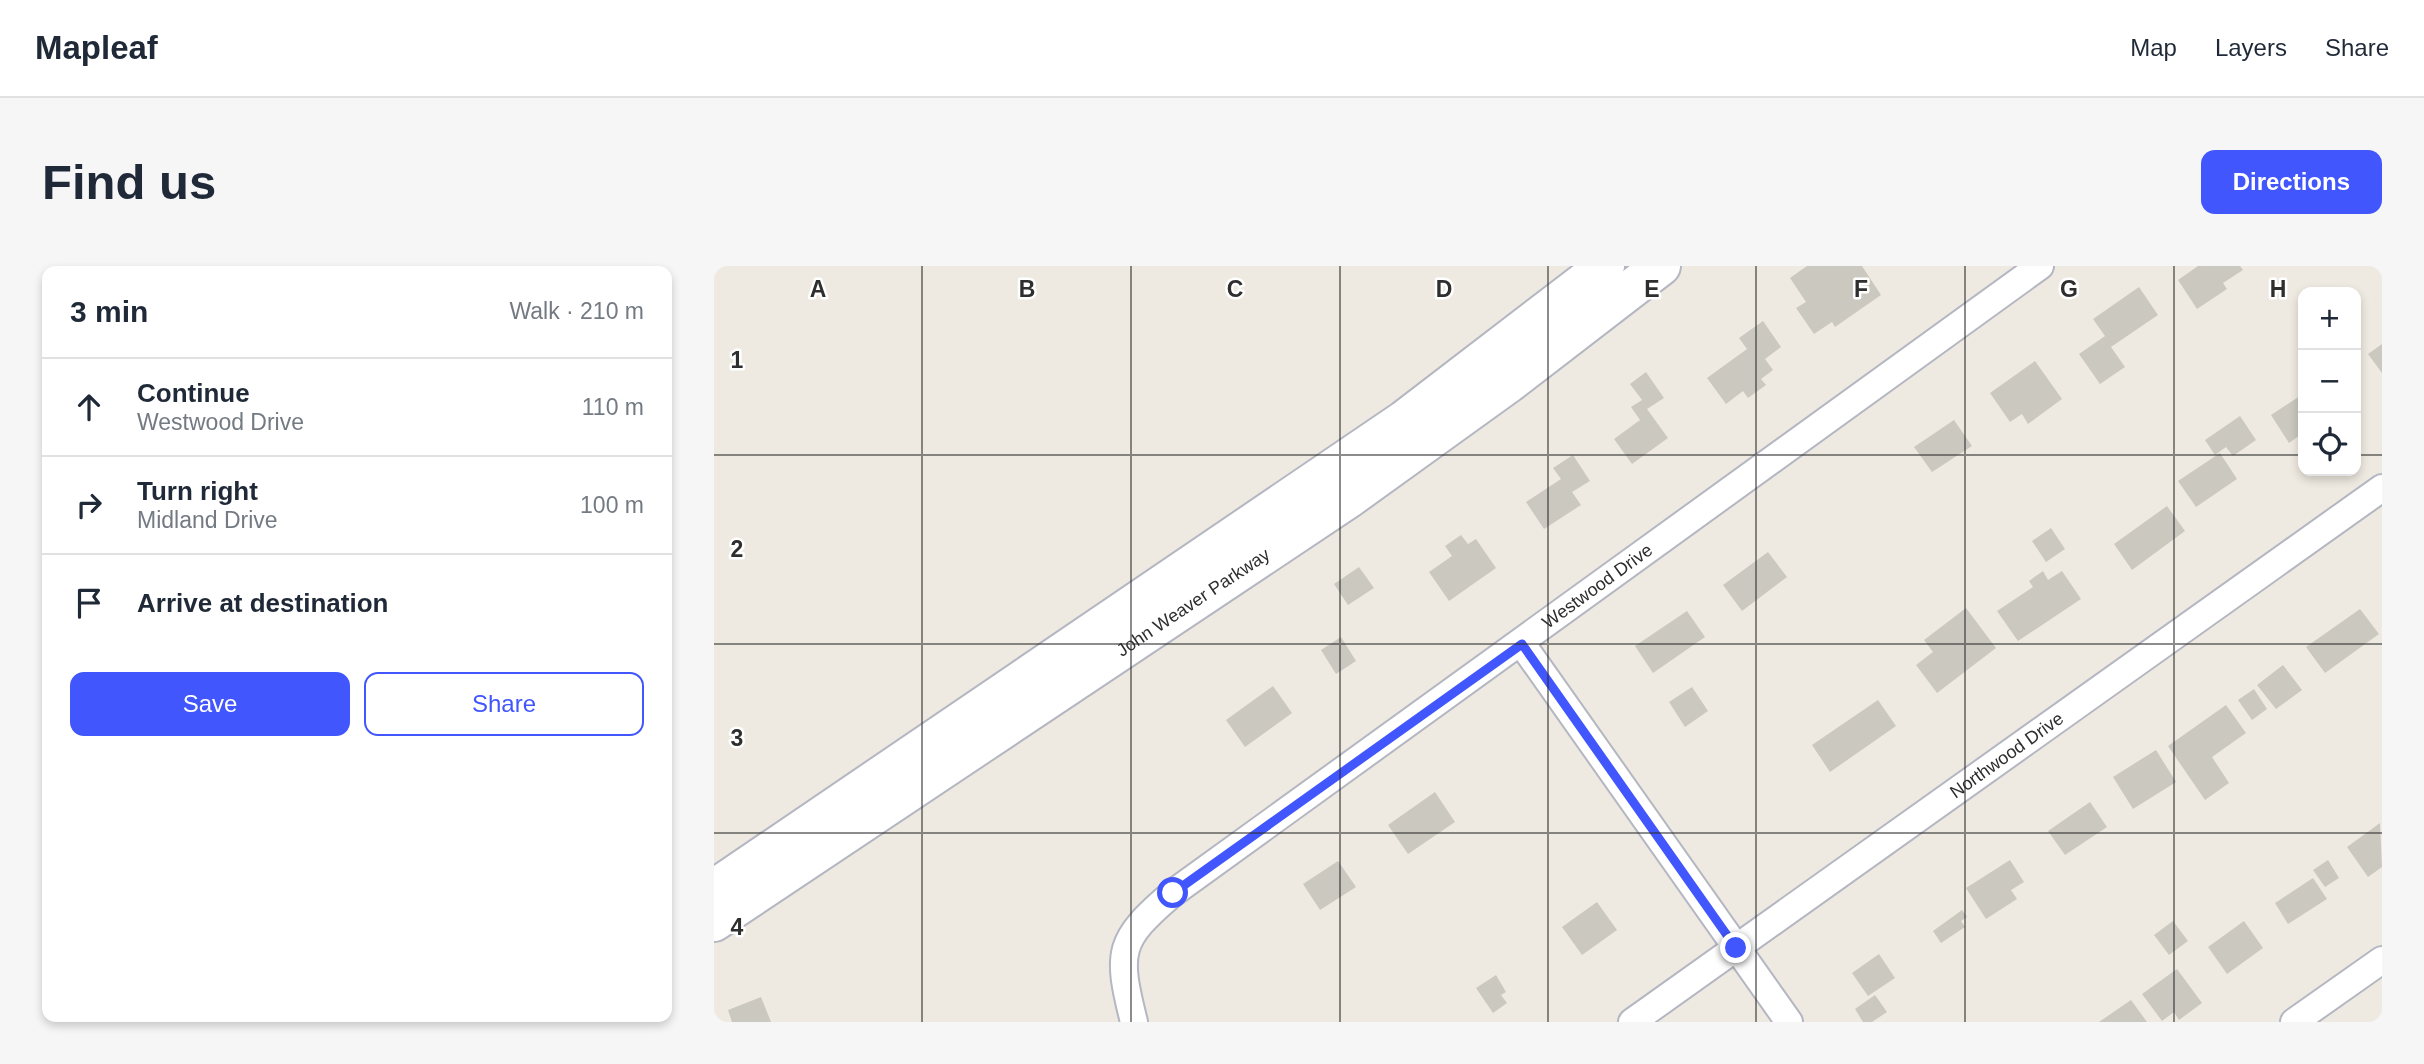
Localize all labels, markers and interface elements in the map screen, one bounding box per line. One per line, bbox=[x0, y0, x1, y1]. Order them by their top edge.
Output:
text: Mapleaf bbox=[35, 29, 158, 66]
text: Map bbox=[2130, 34, 2177, 61]
text: Layers bbox=[2215, 34, 2287, 61]
text: Share bbox=[2325, 34, 2389, 61]
button: Directions bbox=[2201, 150, 2382, 214]
text: Find us bbox=[42, 155, 216, 209]
text: A bbox=[810, 276, 826, 302]
text: B bbox=[1019, 276, 1035, 302]
text: C bbox=[1227, 276, 1243, 302]
text: D bbox=[1436, 276, 1452, 302]
text: E bbox=[1644, 276, 1660, 302]
text: F bbox=[1854, 276, 1868, 302]
text: G bbox=[2060, 276, 2078, 302]
text: H bbox=[2270, 276, 2286, 302]
map controls bbox=[2298, 287, 2361, 476]
button: + bbox=[2298, 287, 2361, 350]
text: 3 min bbox=[70, 295, 148, 328]
text: Walk · 210 m bbox=[509, 298, 644, 324]
text: 1 bbox=[731, 347, 744, 373]
button: − bbox=[2298, 350, 2361, 413]
text: Continue bbox=[137, 378, 250, 408]
icon: ahead bbox=[70, 388, 108, 426]
text: 110 m bbox=[582, 394, 644, 420]
text: Westwood Drive bbox=[137, 409, 304, 435]
button: locate bbox=[2298, 413, 2361, 476]
text: Turn right bbox=[137, 476, 258, 506]
icon: right bbox=[70, 486, 108, 524]
text: 100 m bbox=[580, 492, 644, 518]
text: Midland Drive bbox=[137, 507, 278, 533]
text: 2 bbox=[731, 536, 743, 562]
street label: Westwood Drive bbox=[1538, 540, 1656, 633]
street label: John Weaver Parkway bbox=[1113, 544, 1273, 661]
icon: arrive bbox=[70, 584, 108, 622]
text: Arrive at destination bbox=[137, 588, 388, 618]
button: Save bbox=[70, 672, 350, 736]
button: Share bbox=[364, 672, 644, 736]
street label: Northwood Drive bbox=[1946, 708, 2067, 802]
text: 3 bbox=[731, 725, 743, 751]
route start bbox=[1157, 877, 1188, 908]
text: 4 bbox=[731, 914, 744, 940]
route end bbox=[1720, 932, 1751, 963]

